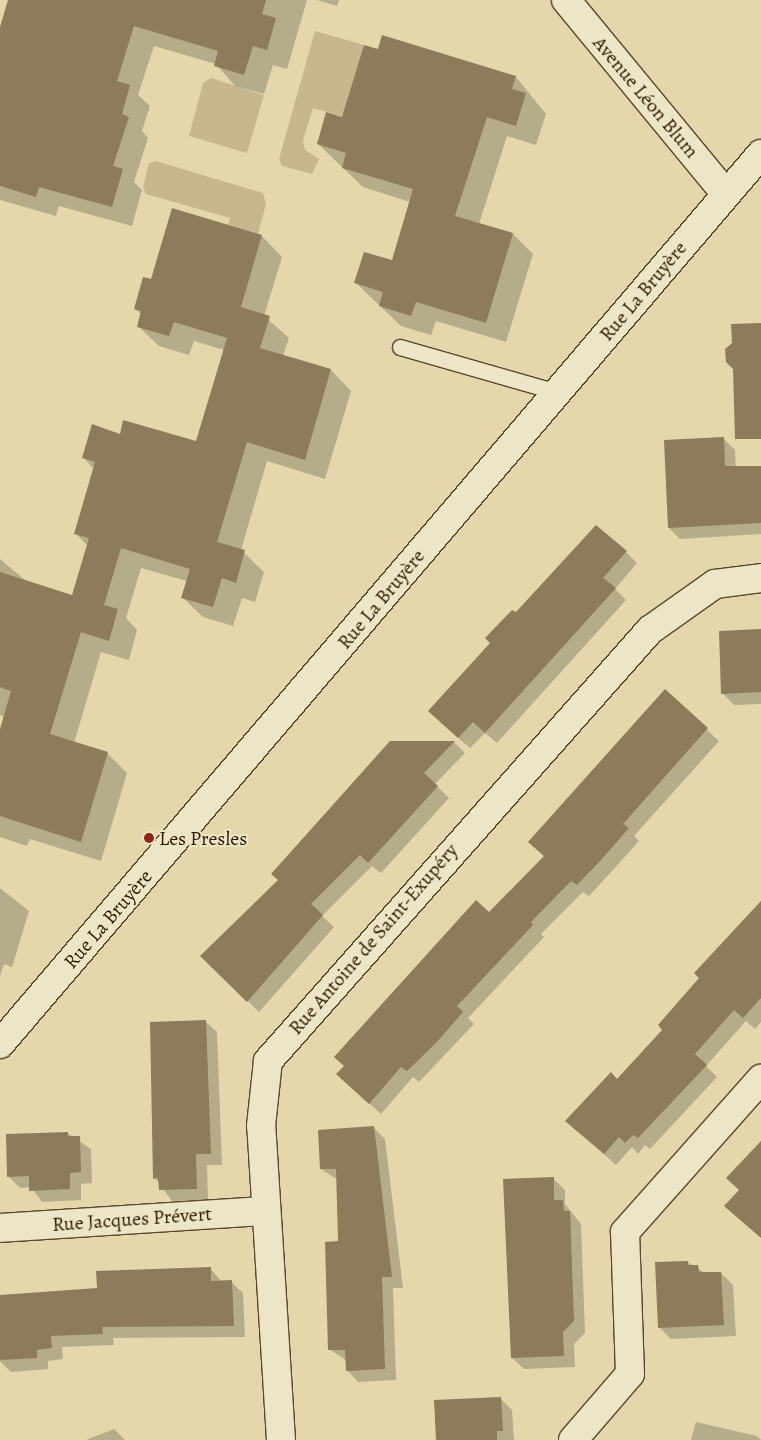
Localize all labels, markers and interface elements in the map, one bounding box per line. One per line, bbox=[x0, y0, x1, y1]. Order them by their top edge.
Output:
street label: Avenue Léon Blum bbox=[588, 31, 704, 163]
street label: Rue La Bruyère bbox=[594, 236, 692, 346]
street label: Rue La Bruyère bbox=[332, 544, 430, 654]
place label: Les Presles bbox=[159, 826, 247, 850]
marker: Les Presles bbox=[143, 832, 155, 844]
street label: Rue Antoine de Saint-Exupéry bbox=[283, 838, 463, 1040]
street label: Rue La Bruyère bbox=[59, 865, 157, 973]
street label: Rue Jacques Prévert bbox=[51, 1201, 213, 1237]

